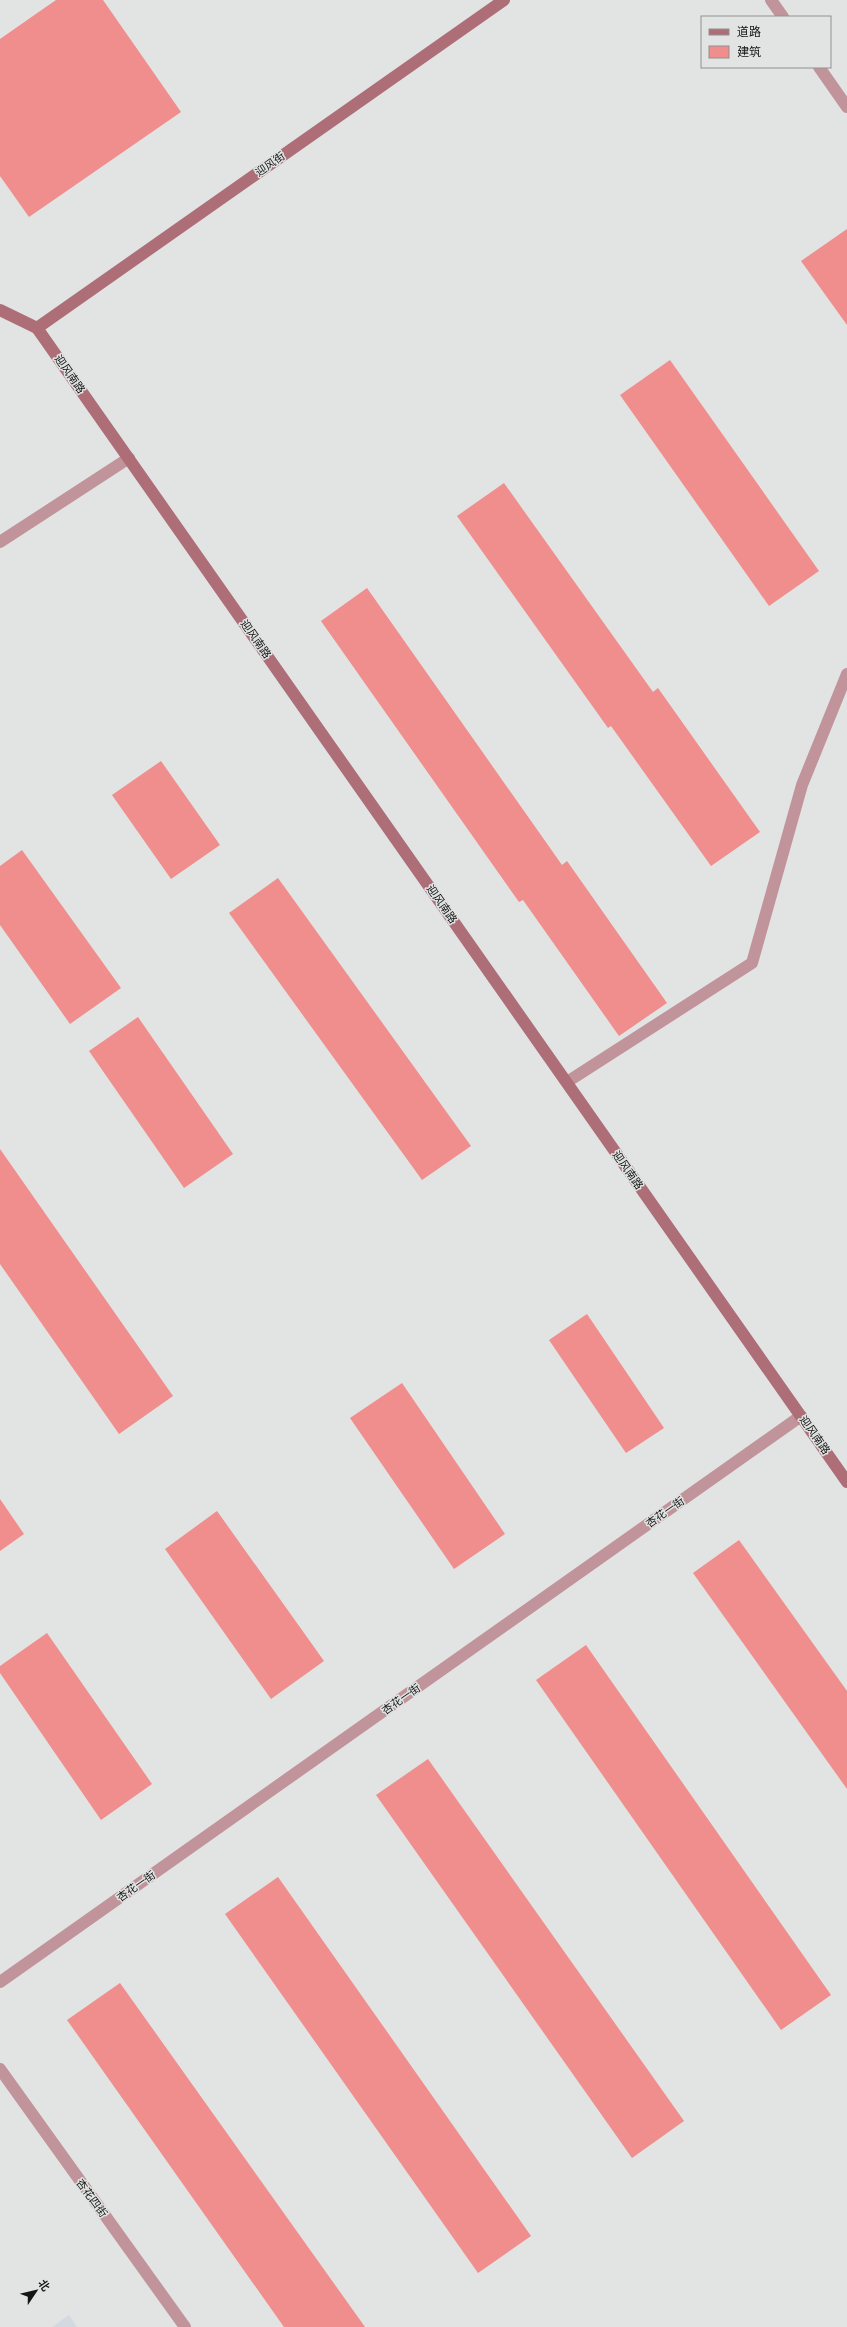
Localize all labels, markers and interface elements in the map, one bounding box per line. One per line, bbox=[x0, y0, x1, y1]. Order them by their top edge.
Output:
legend bbox=[701, 16, 831, 68]
text: 道路 bbox=[737, 25, 761, 39]
text: 建筑 bbox=[737, 45, 761, 59]
street label: 迎风街 bbox=[253, 150, 288, 179]
street label: 迎风南路 bbox=[52, 353, 88, 396]
street label: 迎风南路 bbox=[238, 618, 274, 661]
street label: 迎风南路 bbox=[424, 883, 460, 926]
street label: 迎风南路 bbox=[610, 1149, 646, 1192]
street label: 迎风南路 bbox=[797, 1414, 833, 1457]
street label: 杏花一街 bbox=[644, 1494, 687, 1530]
street label: 杏花一街 bbox=[380, 1681, 423, 1717]
street label: 杏花一街 bbox=[115, 1868, 158, 1904]
street label: 杏花四街 bbox=[73, 2177, 110, 2220]
north arrow bbox=[16, 2271, 56, 2311]
text: 北 bbox=[35, 2277, 52, 2294]

